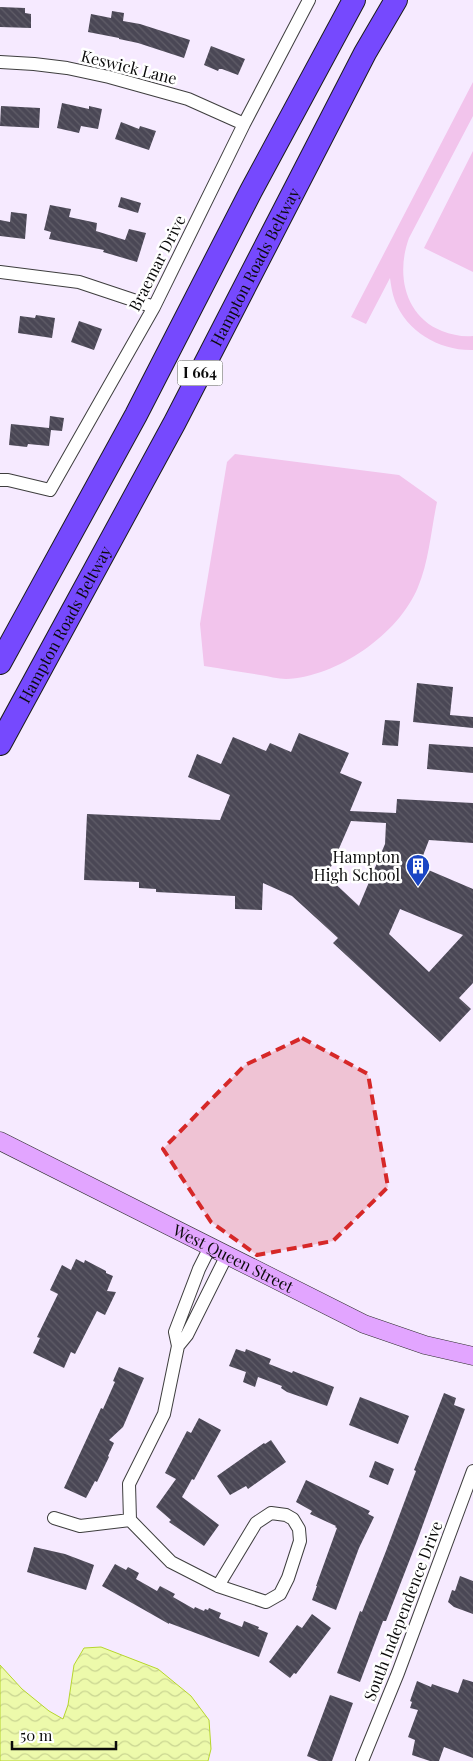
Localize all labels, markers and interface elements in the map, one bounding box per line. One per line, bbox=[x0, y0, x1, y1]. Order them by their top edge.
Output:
street label: Keswick Lane bbox=[79, 44, 179, 89]
street label: Hampton Roads Beltway bbox=[205, 184, 304, 349]
street label: Braemar Drive bbox=[123, 211, 190, 314]
road number: I 664 bbox=[178, 360, 222, 386]
street label: Hampton Roads Beltway bbox=[13, 542, 116, 706]
place label: Hampton High School bbox=[314, 846, 400, 885]
building icon: Hampton High School bbox=[405, 853, 431, 887]
street label: West Queen Street bbox=[169, 1218, 297, 1297]
street label: South Independence Drive bbox=[359, 1518, 447, 1704]
scale bar bbox=[12, 1718, 116, 1750]
text: 50 m bbox=[20, 1725, 53, 1745]

